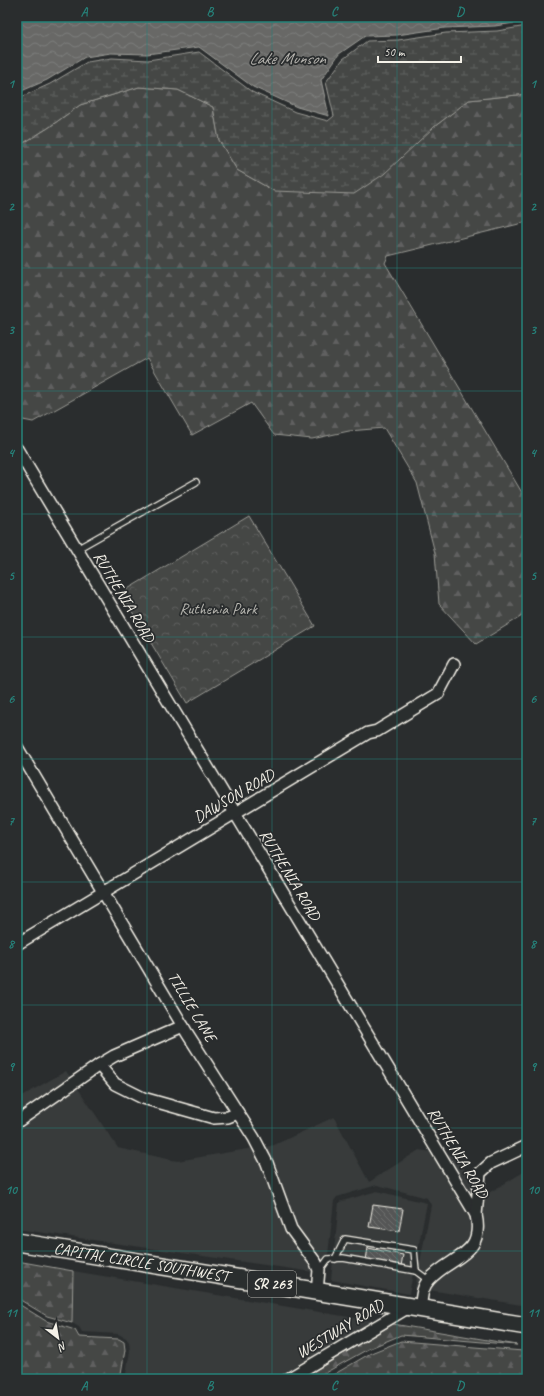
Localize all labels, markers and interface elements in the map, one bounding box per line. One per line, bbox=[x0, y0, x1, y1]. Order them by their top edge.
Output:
text: A bbox=[81, 4, 89, 20]
text: B bbox=[207, 4, 215, 20]
text: C bbox=[331, 4, 339, 20]
text: D bbox=[456, 4, 465, 20]
scale bar bbox=[378, 38, 461, 64]
text: 50 m bbox=[384, 44, 406, 60]
water label: Lake Munson bbox=[249, 48, 326, 69]
text: 1 bbox=[8, 76, 16, 92]
text: 1 bbox=[530, 76, 538, 92]
text: 2 bbox=[8, 199, 15, 215]
text: 2 bbox=[530, 199, 537, 215]
text: 3 bbox=[8, 322, 15, 338]
text: 3 bbox=[530, 322, 537, 338]
text: 4 bbox=[8, 445, 16, 461]
text: 4 bbox=[530, 445, 538, 461]
street label: RUTHENIA ROAD bbox=[89, 548, 160, 648]
text: 5 bbox=[8, 568, 15, 584]
text: 5 bbox=[530, 568, 537, 584]
park label: Ruthenia Park bbox=[179, 599, 258, 619]
text: 6 bbox=[8, 691, 15, 707]
text: 6 bbox=[530, 691, 537, 707]
street label: DAWSON ROAD bbox=[190, 764, 280, 827]
text: 7 bbox=[8, 813, 15, 829]
text: 7 bbox=[530, 813, 537, 829]
street label: RUTHENIA ROAD bbox=[255, 826, 326, 926]
text: 8 bbox=[8, 936, 16, 952]
text: 8 bbox=[530, 936, 538, 952]
street label: TILLIE LANE bbox=[163, 968, 222, 1048]
text: 9 bbox=[8, 1059, 15, 1075]
text: 9 bbox=[530, 1059, 537, 1075]
street label: RUTHENIA ROAD bbox=[423, 1104, 494, 1204]
text: 10 bbox=[5, 1182, 18, 1198]
text: 10 bbox=[527, 1182, 540, 1198]
street label: CAPITAL CIRCLE SOUTHWEST bbox=[53, 1238, 234, 1287]
road number: SR 263 bbox=[248, 1271, 296, 1297]
street label: WESTWAY ROAD bbox=[293, 1294, 389, 1363]
text: 11 bbox=[5, 1305, 19, 1321]
text: 11 bbox=[527, 1305, 541, 1321]
north arrow bbox=[38, 1318, 78, 1358]
text: N bbox=[55, 1339, 70, 1355]
text: A bbox=[81, 1378, 89, 1394]
text: B bbox=[207, 1378, 215, 1394]
text: C bbox=[331, 1378, 339, 1394]
text: D bbox=[456, 1378, 465, 1394]

